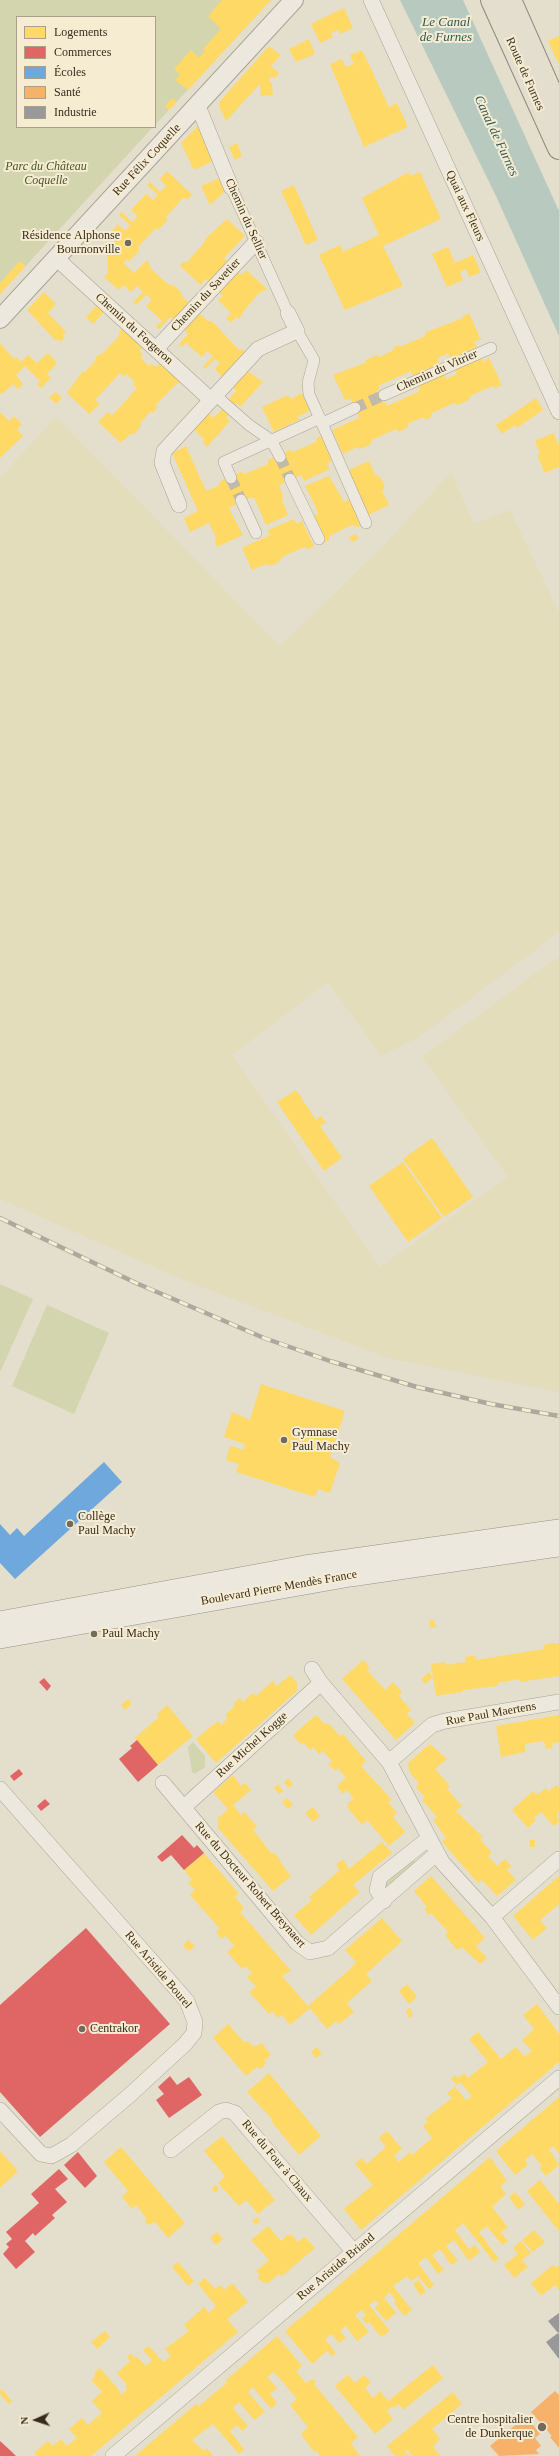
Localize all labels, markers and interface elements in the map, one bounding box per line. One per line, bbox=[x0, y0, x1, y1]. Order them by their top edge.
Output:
water label: Le Canal de Furnes bbox=[420, 15, 472, 46]
legend bbox=[16, 16, 156, 128]
text: Logements bbox=[54, 25, 107, 39]
street label: Route de Furnes bbox=[502, 35, 548, 113]
text: Commerces bbox=[54, 45, 111, 59]
text: Écoles bbox=[54, 65, 86, 79]
text: Santé bbox=[54, 85, 81, 99]
water label: Canal de Furnes bbox=[470, 93, 522, 179]
text: Industrie bbox=[54, 105, 97, 119]
street label: Rue Félix Coquelle bbox=[110, 121, 184, 199]
park label: Parc du Château Coquelle bbox=[5, 160, 87, 188]
street label: Quai aux Fleurs bbox=[442, 168, 488, 244]
street label: Chemin du Sellier bbox=[222, 176, 270, 262]
place label: Résidence Alphonse Bournonville bbox=[22, 229, 120, 257]
marker: Résidence Alphonse Bournonville bbox=[123, 238, 133, 248]
street label: Chemin du Savetier bbox=[168, 255, 244, 335]
street label: Chemin du Forgeron bbox=[92, 290, 176, 368]
street label: Chemin du Vitrier bbox=[394, 347, 480, 395]
place label: Gymnase Paul Machy bbox=[292, 1426, 350, 1454]
marker: Gymnase Paul Machy bbox=[279, 1435, 289, 1445]
place label: Collège Paul Machy bbox=[78, 1510, 136, 1538]
marker: Collège Paul Machy bbox=[65, 1519, 75, 1529]
street label: Boulevard Pierre Mendès France bbox=[200, 1567, 358, 1609]
place label: Paul Machy bbox=[102, 1627, 160, 1641]
marker: Paul Machy bbox=[89, 1629, 99, 1639]
street label: Rue Paul Maertens bbox=[445, 1699, 537, 1729]
street label: Rue Michel Kogge bbox=[213, 1709, 291, 1781]
street label: Rue du Docteur Robert Breynaert bbox=[191, 1819, 309, 1951]
street label: Rue Aristide Bourel bbox=[121, 1928, 195, 2012]
place label: Centrakor bbox=[90, 2022, 138, 2036]
marker: Centrakor bbox=[77, 2024, 87, 2034]
street label: Rue du Four à Chaux bbox=[238, 2117, 316, 2205]
street label: Rue Aristide Briand bbox=[294, 2230, 378, 2304]
north arrow bbox=[16, 2400, 56, 2440]
place label: Centre hospitalier de Dunkerque bbox=[447, 2413, 533, 2441]
text: N bbox=[18, 2416, 30, 2425]
marker: Centre hospitalier de Dunkerque bbox=[536, 2421, 548, 2433]

